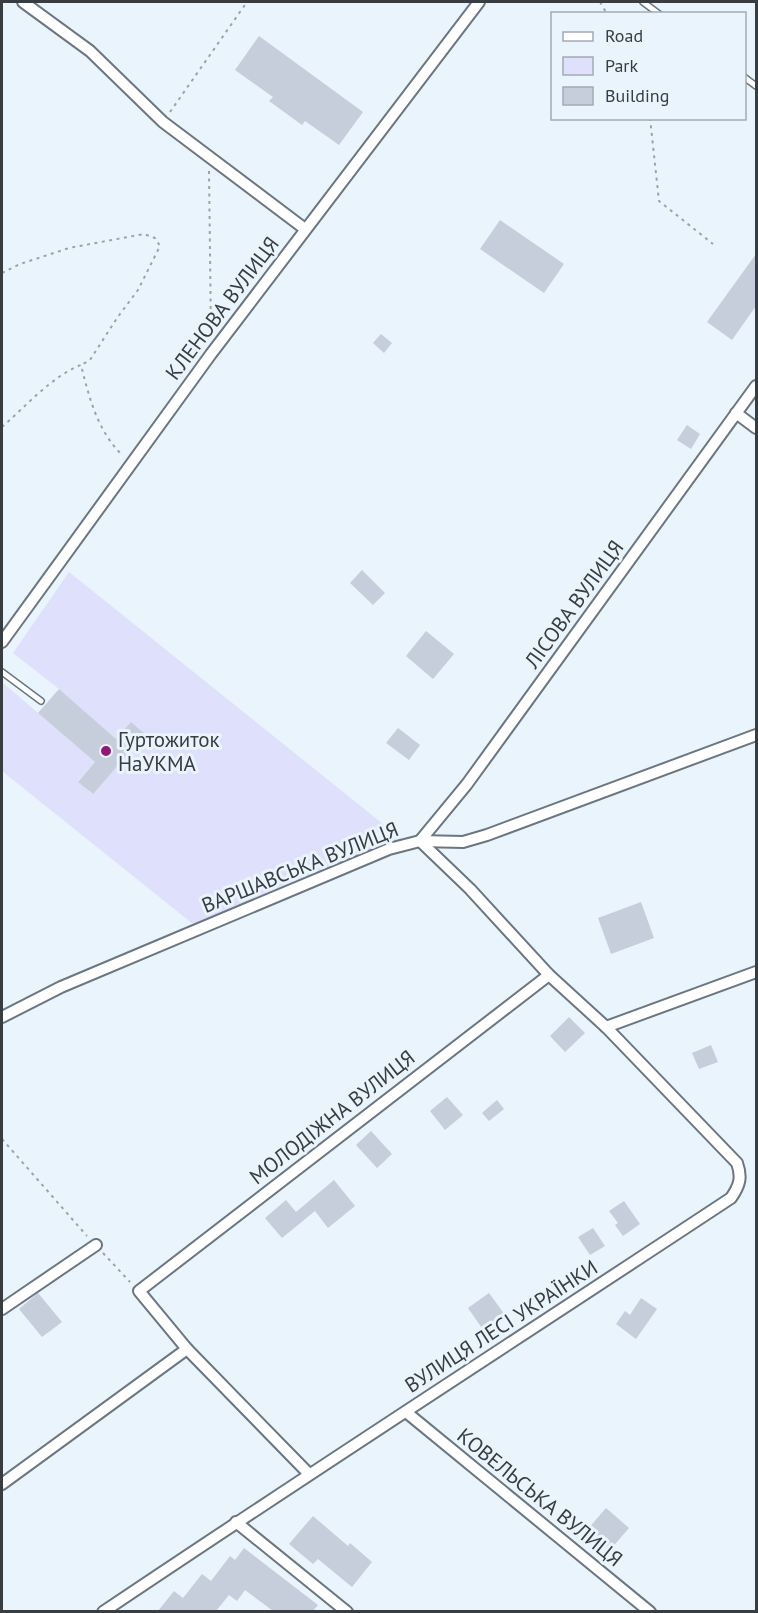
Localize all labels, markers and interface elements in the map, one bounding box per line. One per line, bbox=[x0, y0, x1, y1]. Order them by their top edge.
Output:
legend bbox=[551, 12, 746, 120]
text: Road bbox=[605, 24, 643, 47]
text: Park bbox=[605, 54, 638, 77]
text: Building bbox=[605, 84, 669, 107]
street label: КЛЕНОВА ВУЛИЦЯ bbox=[159, 231, 285, 385]
street label: ЛІСОВА ВУЛИЦЯ bbox=[518, 535, 629, 674]
place label: Гуртожиток НаУКМА bbox=[118, 726, 220, 777]
marker: Гуртожиток НаУКМА bbox=[99, 744, 113, 758]
street label: ВАРШАВСЬКА ВУЛИЦЯ bbox=[198, 815, 402, 919]
street label: МОЛОДІЖНА ВУЛИЦЯ bbox=[244, 1044, 420, 1190]
street label: ВУЛИЦЯ ЛЕСІ УКРАЇНКИ bbox=[400, 1254, 602, 1398]
street label: КОВЕЛЬСЬКА ВУЛИЦЯ bbox=[452, 1422, 628, 1572]

